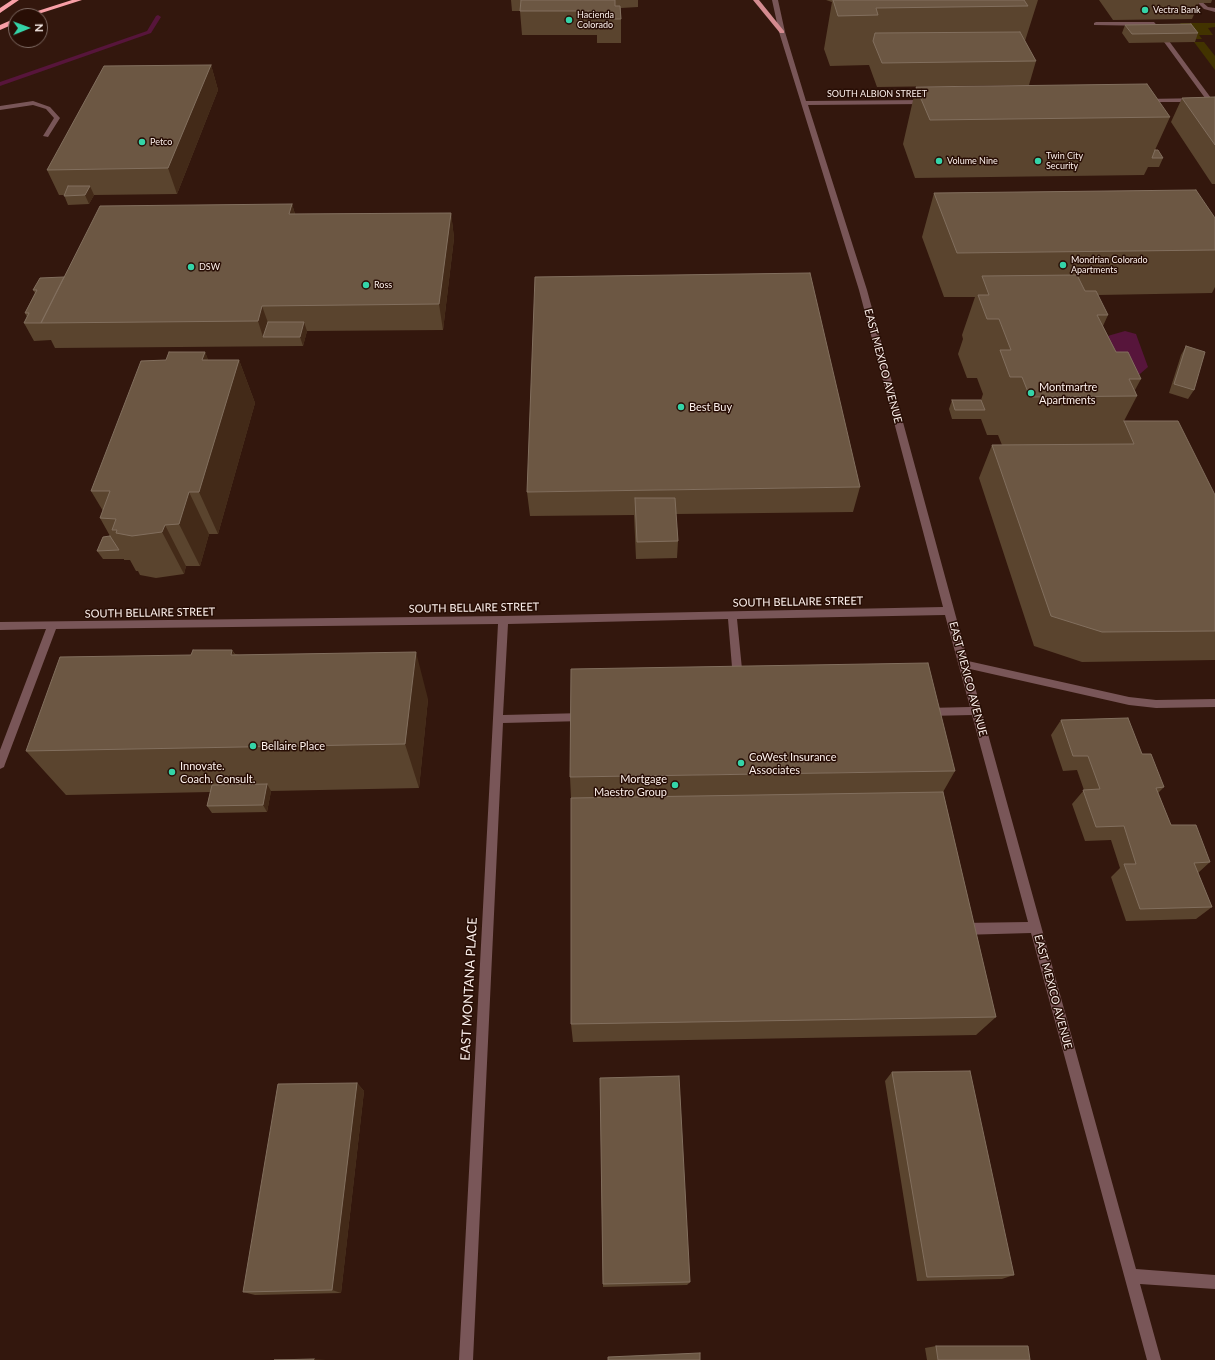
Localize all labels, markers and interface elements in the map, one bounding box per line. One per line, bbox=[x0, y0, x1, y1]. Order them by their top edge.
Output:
marker: Vectra Bank bbox=[1140, 5, 1150, 15]
place label: Vectra Bank bbox=[1153, 5, 1200, 15]
north arrow bbox=[8, 8, 48, 48]
place label: Hacienda Colorado bbox=[577, 10, 614, 31]
marker: Hacienda Colorado bbox=[564, 15, 574, 25]
text: N bbox=[33, 23, 46, 32]
street label: SOUTH ALBION STREET bbox=[827, 89, 927, 99]
marker: Petco bbox=[137, 137, 147, 147]
place label: Petco bbox=[150, 137, 172, 147]
place label: Twin City Security bbox=[1046, 151, 1083, 172]
marker: Volume Nine bbox=[934, 156, 944, 166]
place label: Volume Nine bbox=[947, 156, 998, 166]
marker: Twin City Security bbox=[1033, 156, 1043, 166]
place label: Mondrian Colorado Apartments bbox=[1071, 255, 1148, 276]
marker: Mondrian Colorado Apartments bbox=[1058, 260, 1068, 270]
marker: DSW bbox=[186, 262, 196, 272]
place label: DSW bbox=[199, 262, 220, 272]
marker: Ross bbox=[361, 280, 371, 290]
place label: Ross bbox=[374, 280, 392, 290]
street label: EAST MEXICO AVENUE bbox=[861, 307, 905, 425]
place label: Montmartre Apartments bbox=[1039, 380, 1097, 406]
marker: Montmartre Apartments bbox=[1026, 388, 1036, 398]
place label: Best Buy bbox=[689, 400, 732, 414]
marker: Best Buy bbox=[676, 402, 686, 412]
street label: SOUTH BELLAIRE STREET bbox=[733, 594, 863, 610]
street label: SOUTH BELLAIRE STREET bbox=[409, 600, 539, 616]
street label: SOUTH BELLAIRE STREET bbox=[85, 605, 215, 621]
street label: EAST MEXICO AVENUE bbox=[946, 620, 990, 738]
place label: Bellaire Place bbox=[261, 739, 325, 753]
marker: Bellaire Place bbox=[248, 741, 258, 751]
place label: CoWest Insurance Associates bbox=[749, 750, 836, 776]
marker: CoWest Insurance Associates bbox=[736, 758, 746, 768]
place label: Innovate. Coach. Consult. bbox=[180, 759, 255, 785]
marker: Innovate. Coach. Consult. bbox=[167, 767, 177, 777]
place label: Mortgage Maestro Group bbox=[594, 772, 667, 798]
marker: Mortgage Maestro Group bbox=[670, 780, 680, 790]
street label: EAST MONTANA PLACE bbox=[457, 917, 481, 1061]
street label: EAST MEXICO AVENUE bbox=[1031, 933, 1075, 1051]

